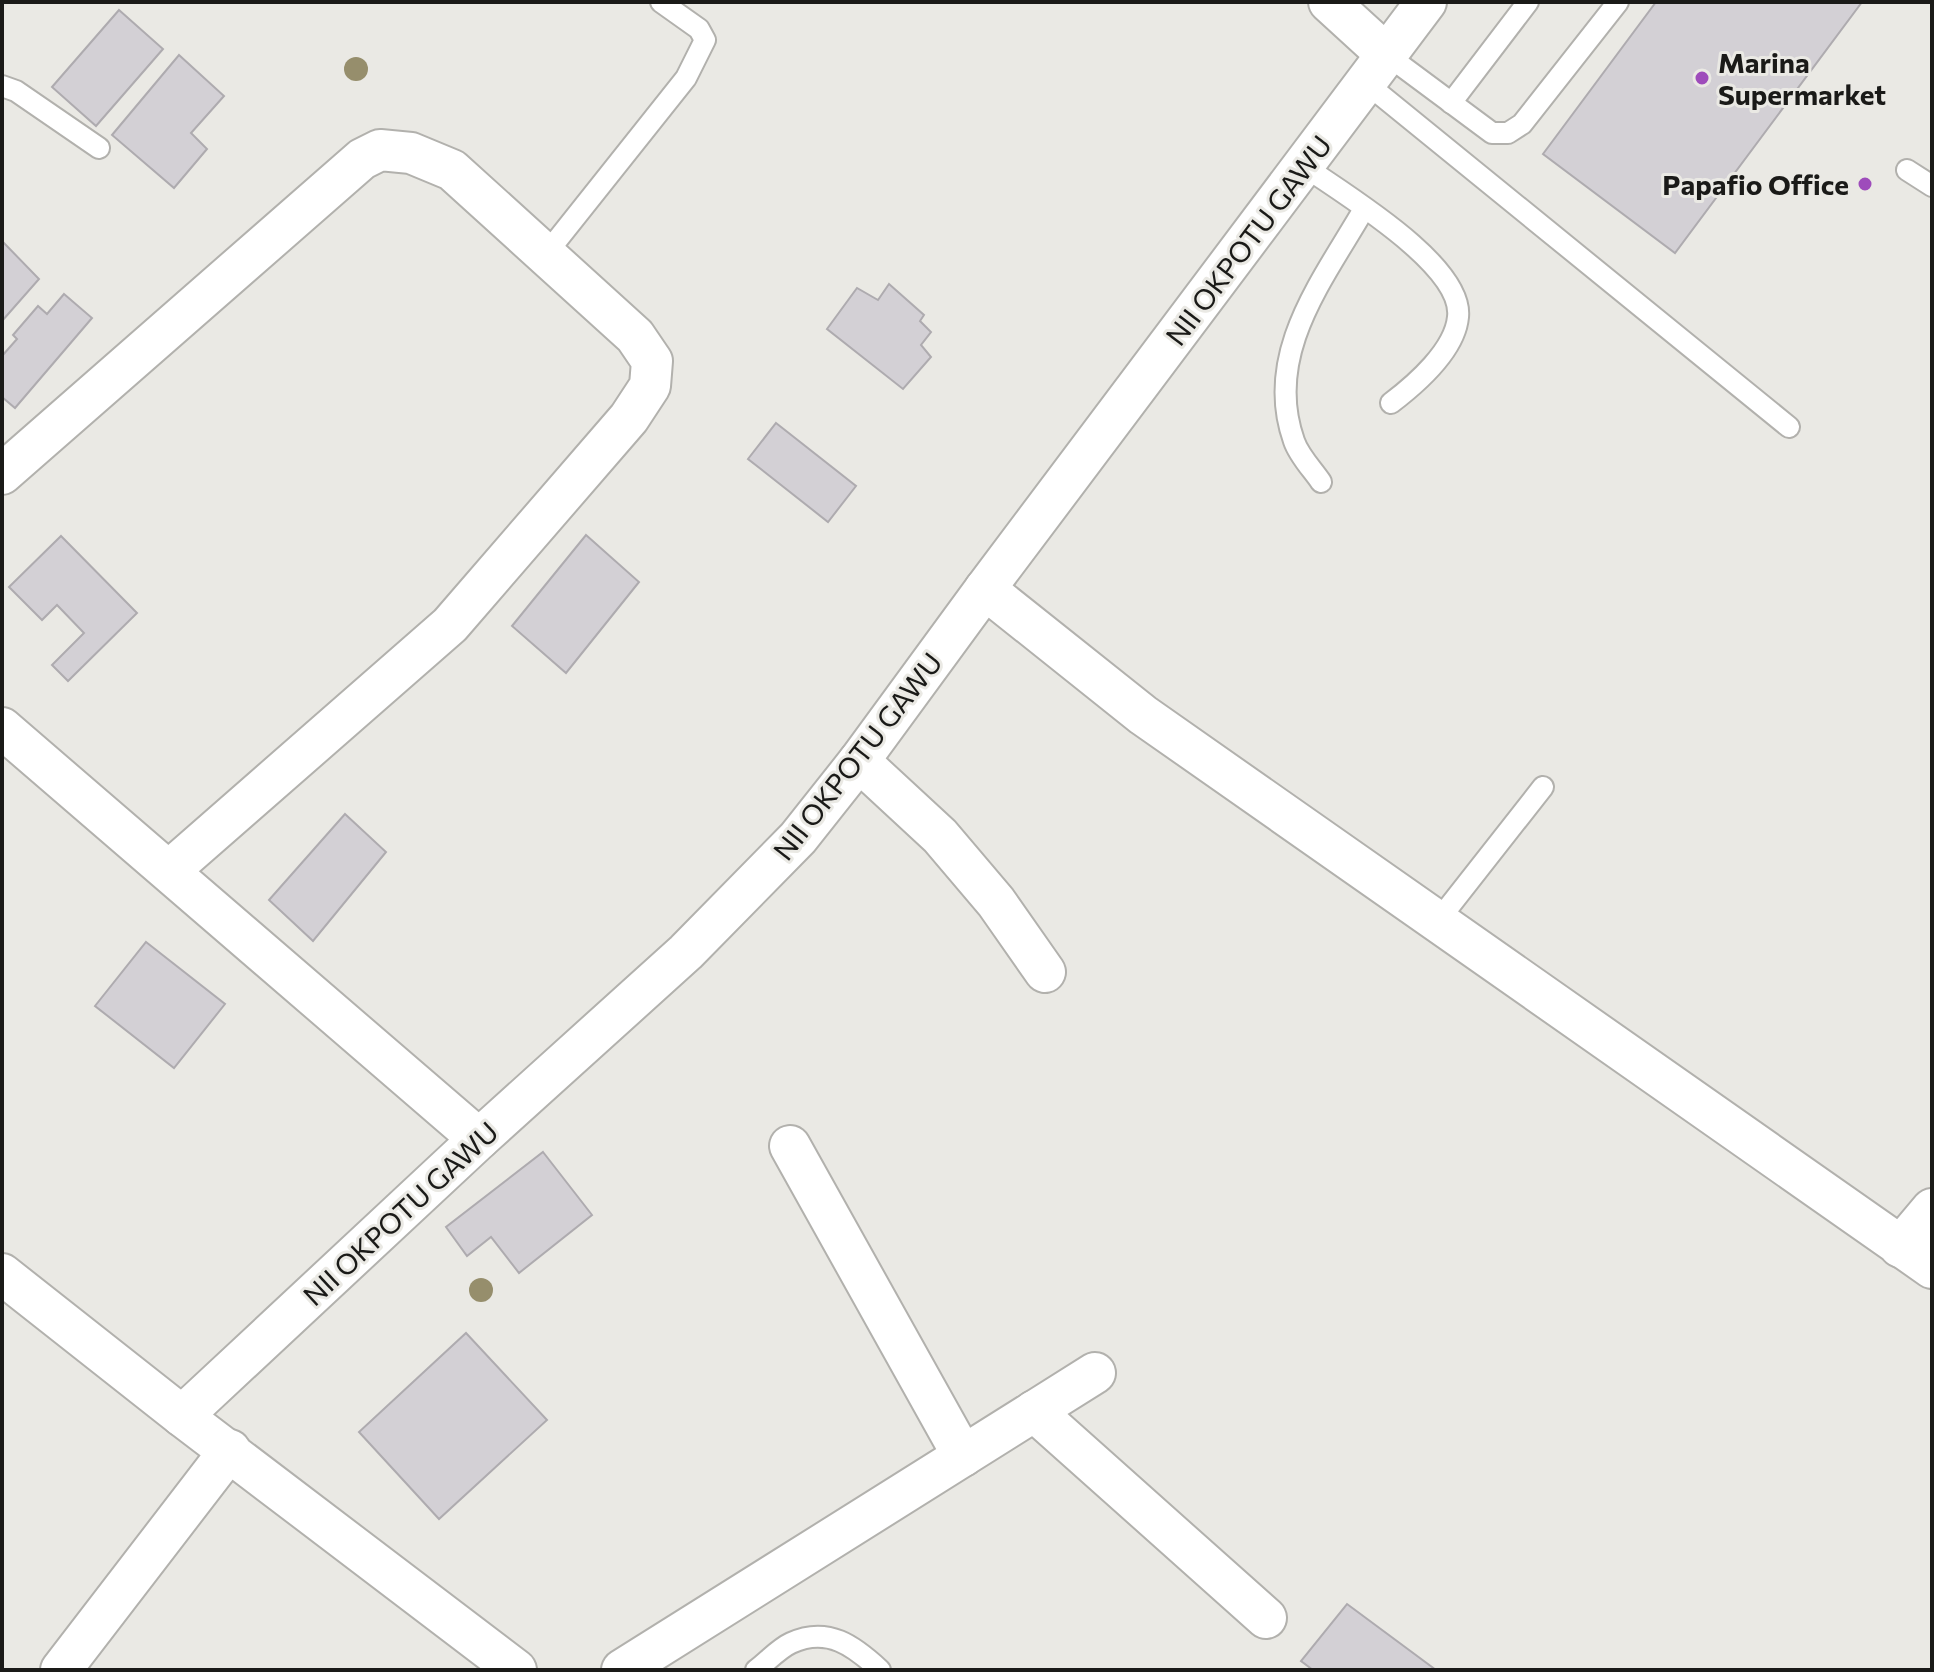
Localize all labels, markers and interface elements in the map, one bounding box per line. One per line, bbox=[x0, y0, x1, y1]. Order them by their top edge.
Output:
place label: Marina Supermarket bbox=[1718, 45, 1886, 111]
marker: Marina Supermarket bbox=[1693, 69, 1711, 87]
street label: NII OKPOTU GAWU bbox=[1158, 128, 1338, 352]
place label: Papafio Office bbox=[1662, 167, 1849, 201]
marker: Papafio Office bbox=[1856, 175, 1874, 193]
street label: NII OKPOTU GAWU bbox=[765, 645, 949, 867]
street label: NII OKPOTU GAWU bbox=[296, 1114, 504, 1312]

